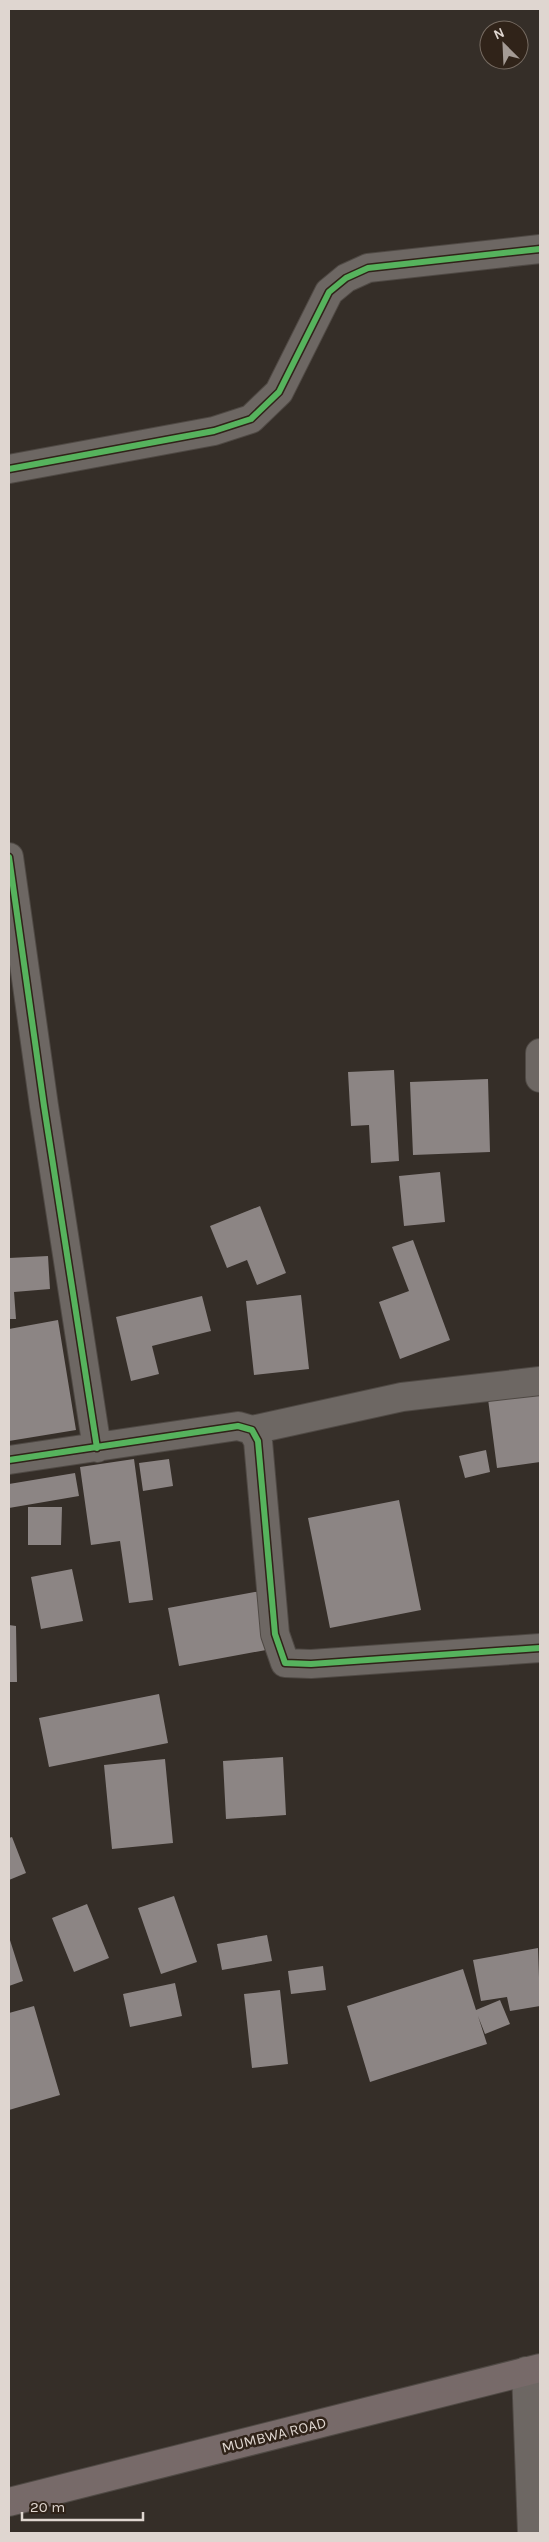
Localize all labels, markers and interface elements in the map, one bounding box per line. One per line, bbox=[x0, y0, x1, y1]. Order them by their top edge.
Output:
north arrow bbox=[479, 20, 529, 70]
text: N bbox=[491, 24, 507, 43]
street label: MUMBWA ROAD bbox=[220, 2413, 328, 2457]
scale bar bbox=[22, 2490, 144, 2522]
text: 20 m bbox=[30, 2498, 65, 2516]

